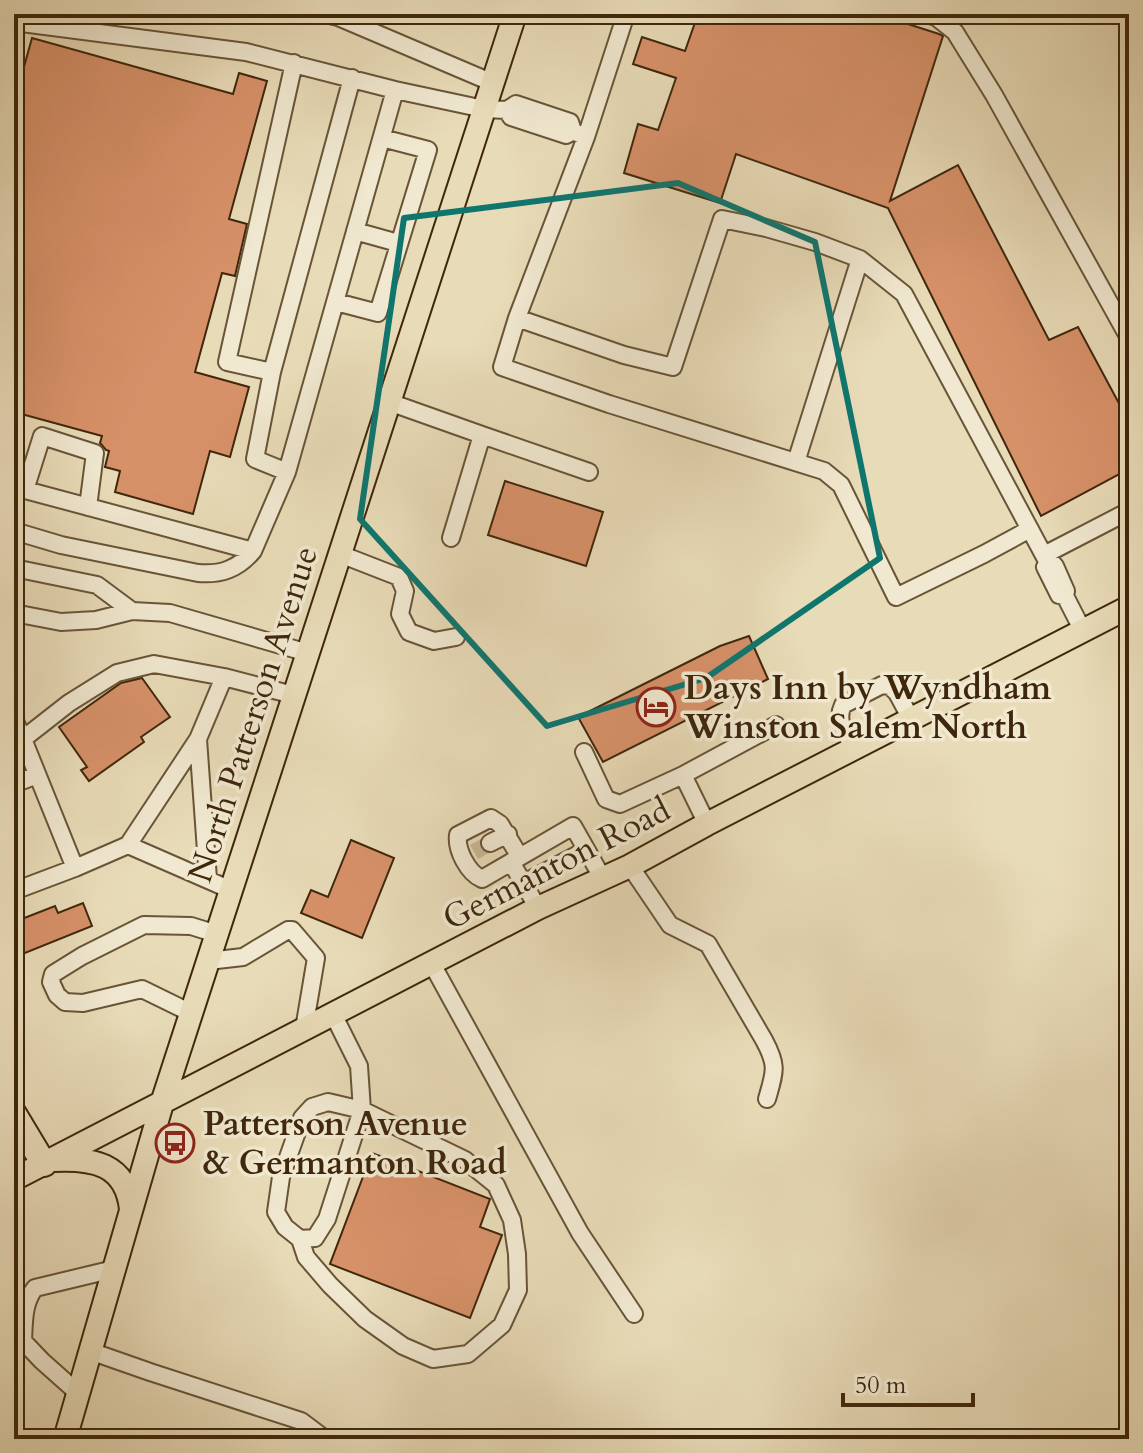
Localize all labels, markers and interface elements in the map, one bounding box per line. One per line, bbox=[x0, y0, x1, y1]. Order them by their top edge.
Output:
street label: North Patterson Avenue bbox=[177, 540, 329, 888]
place label: Days Inn by Wyndham Winston Salem North bbox=[683, 665, 1052, 750]
hotel icon: Days Inn by Wyndham Winston Salem North bbox=[635, 686, 677, 728]
street label: Germanton Road bbox=[435, 787, 678, 941]
place label: Patterson Avenue & Germanton Road bbox=[203, 1101, 507, 1186]
bus stop icon: Patterson Avenue & Germanton Road bbox=[154, 1122, 196, 1164]
scale bar bbox=[843, 1357, 973, 1407]
text: 50 m bbox=[855, 1369, 907, 1402]

